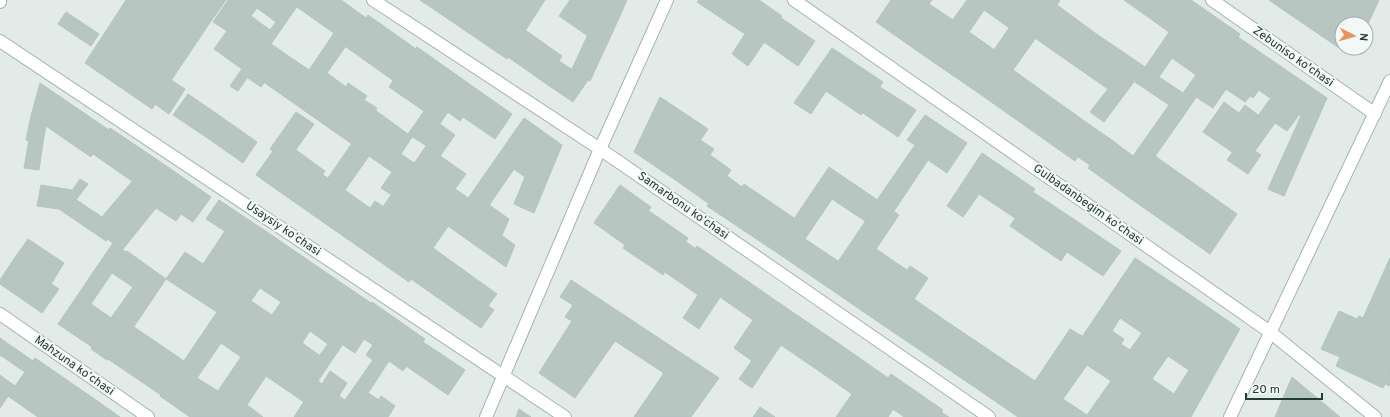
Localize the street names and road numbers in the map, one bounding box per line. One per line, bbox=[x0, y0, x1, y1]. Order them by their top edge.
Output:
street label: Zebuniso ko'chasi bbox=[1249, 23, 1337, 91]
street label: Gulbadanbegim koʻchasi bbox=[1030, 161, 1146, 249]
street label: Samarbonu koʻchasi bbox=[634, 168, 732, 244]
street label: Usaysiy koʻchasi bbox=[242, 198, 324, 260]
street label: Mahzuna koʻchasi bbox=[31, 332, 117, 400]

